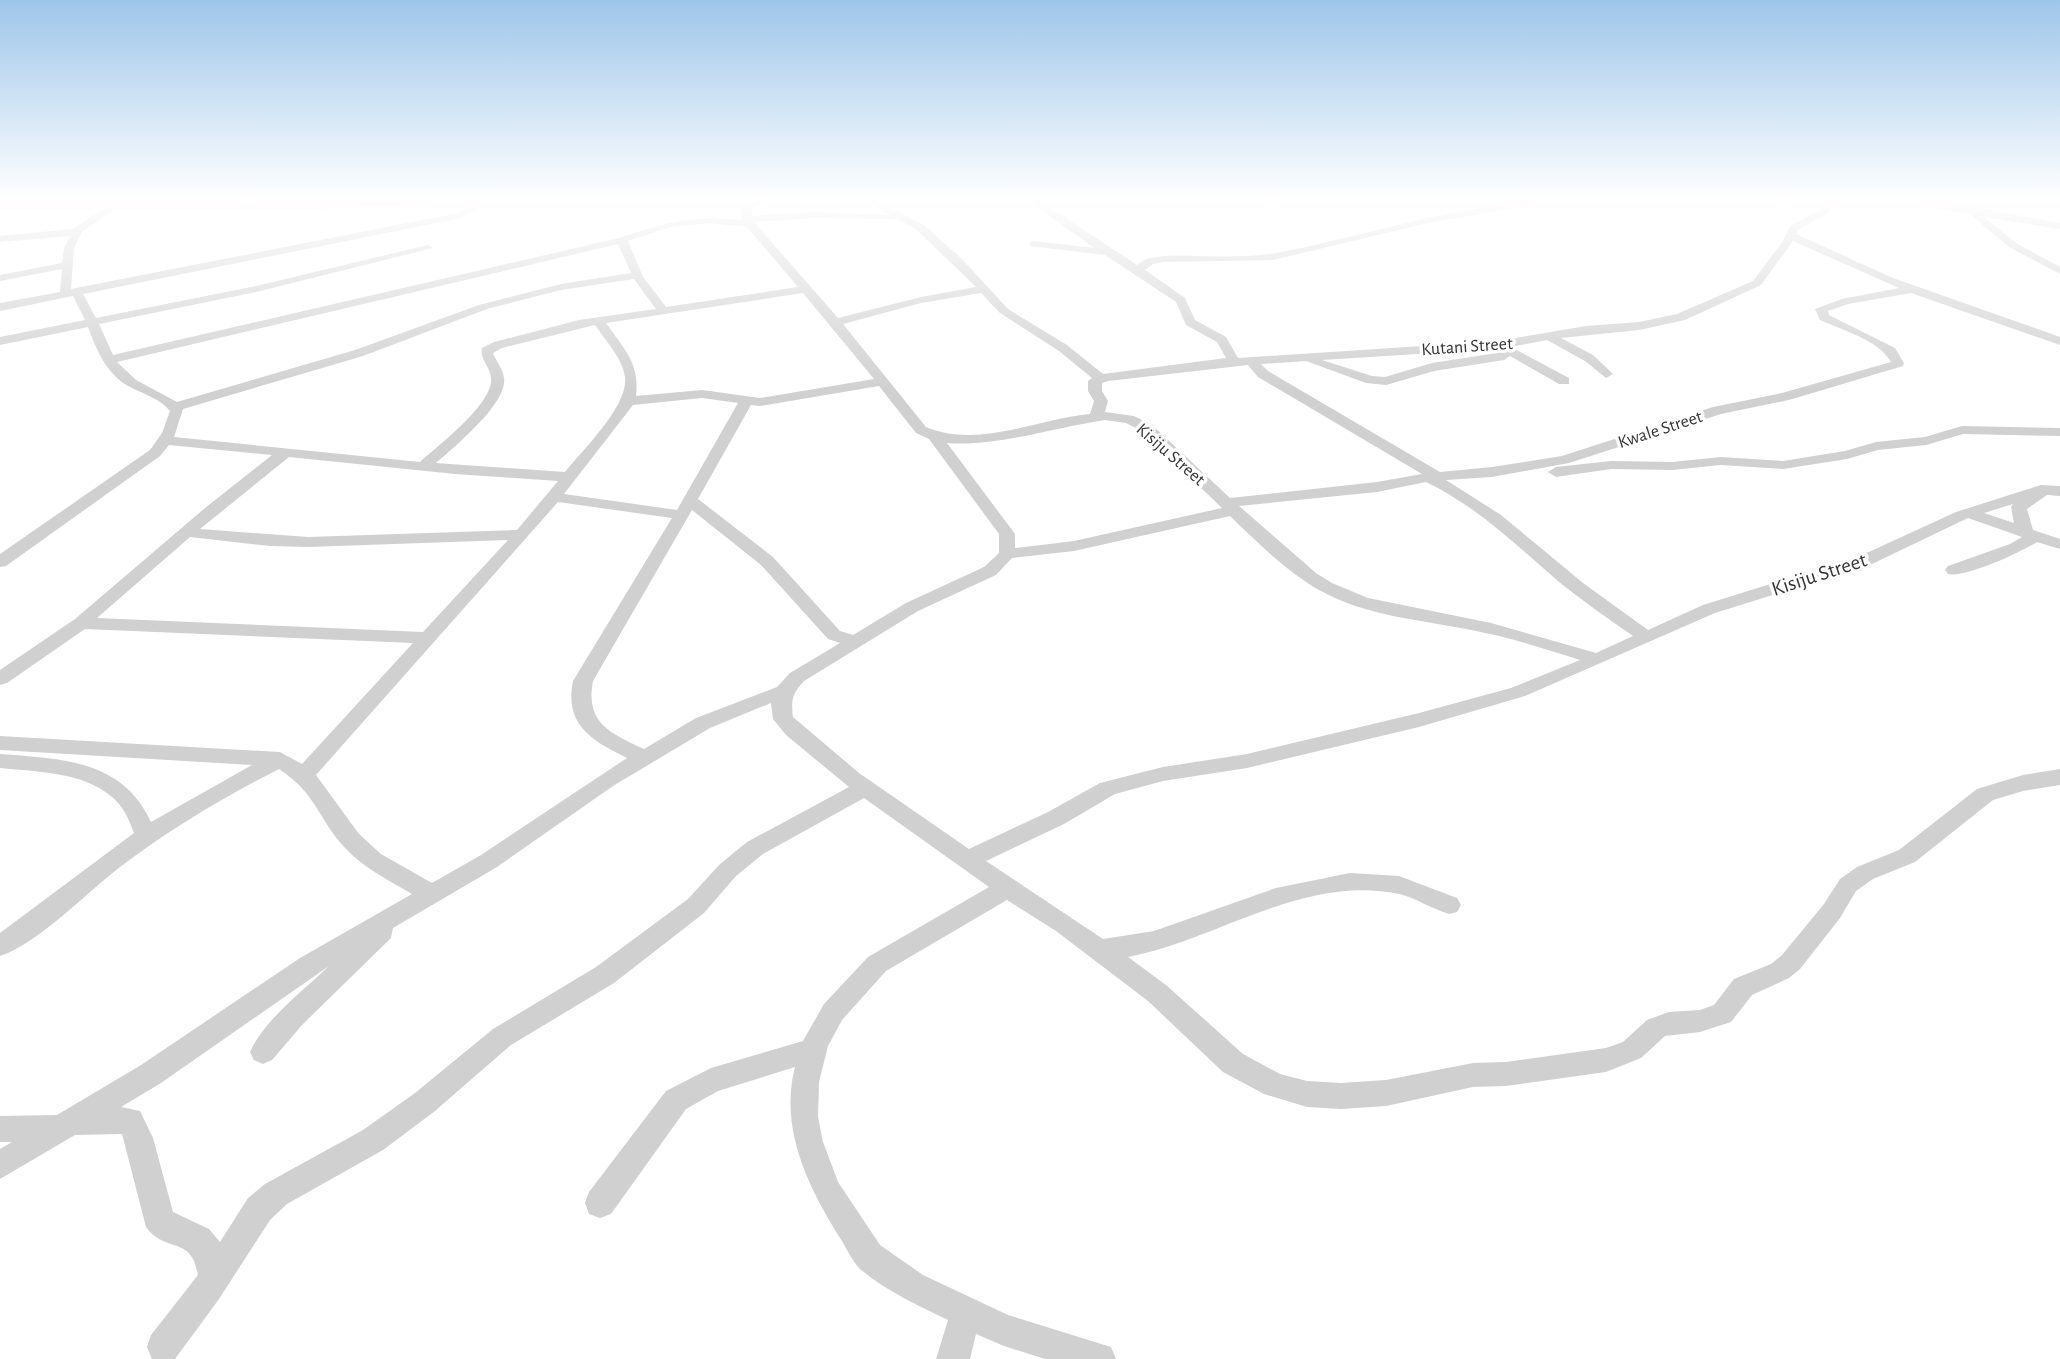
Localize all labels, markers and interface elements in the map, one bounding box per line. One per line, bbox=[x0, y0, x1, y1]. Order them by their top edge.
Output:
street label: Kutani Street bbox=[1421, 335, 1514, 359]
street label: Kwale Street bbox=[1616, 408, 1705, 452]
street label: Kisiju Street bbox=[1133, 420, 1208, 489]
street label: Kisiju Street bbox=[1769, 549, 1870, 600]

